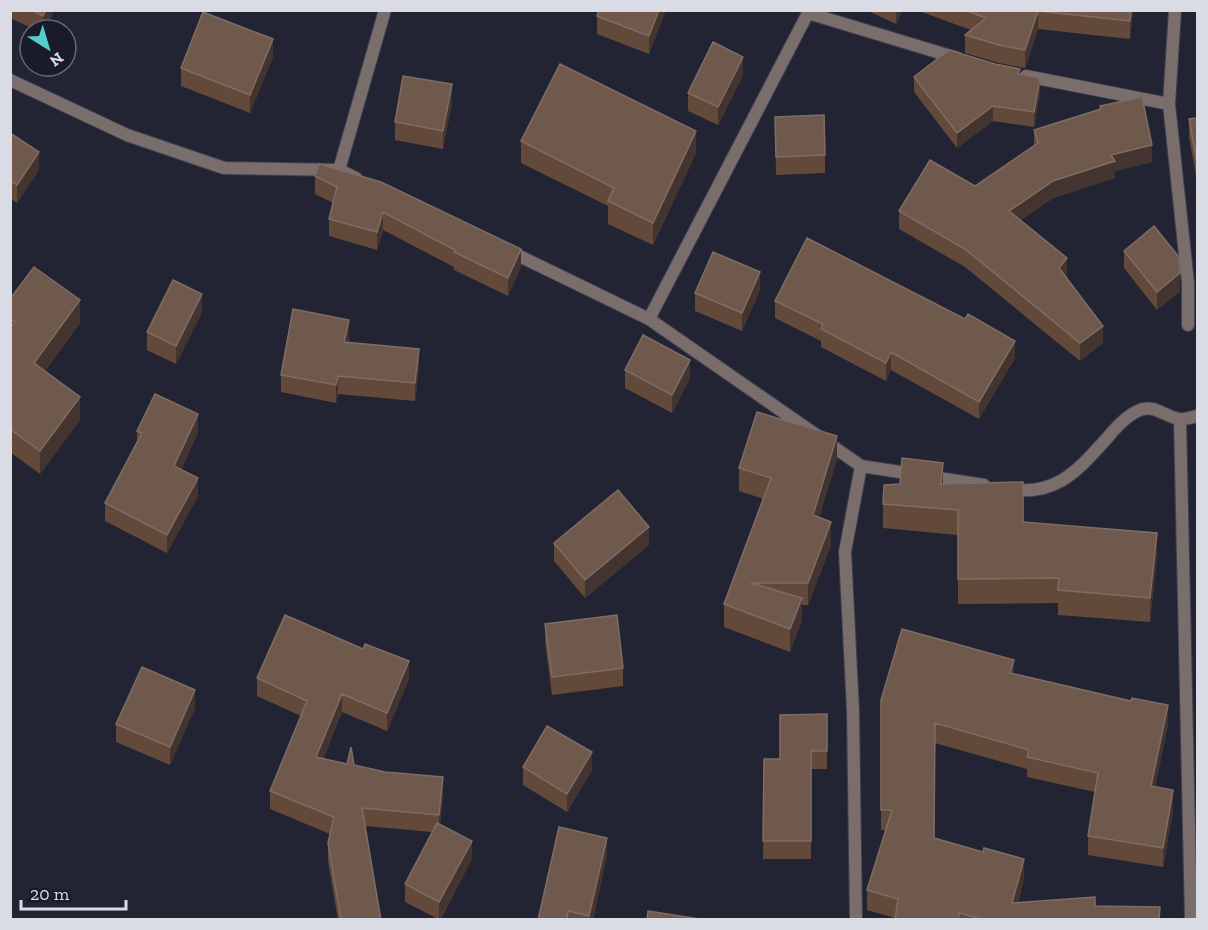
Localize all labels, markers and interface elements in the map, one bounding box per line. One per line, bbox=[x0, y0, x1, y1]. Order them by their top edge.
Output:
north arrow bbox=[18, 18, 78, 78]
text: N bbox=[46, 48, 67, 71]
scale bar bbox=[21, 873, 126, 911]
text: 20 m bbox=[30, 883, 70, 905]

